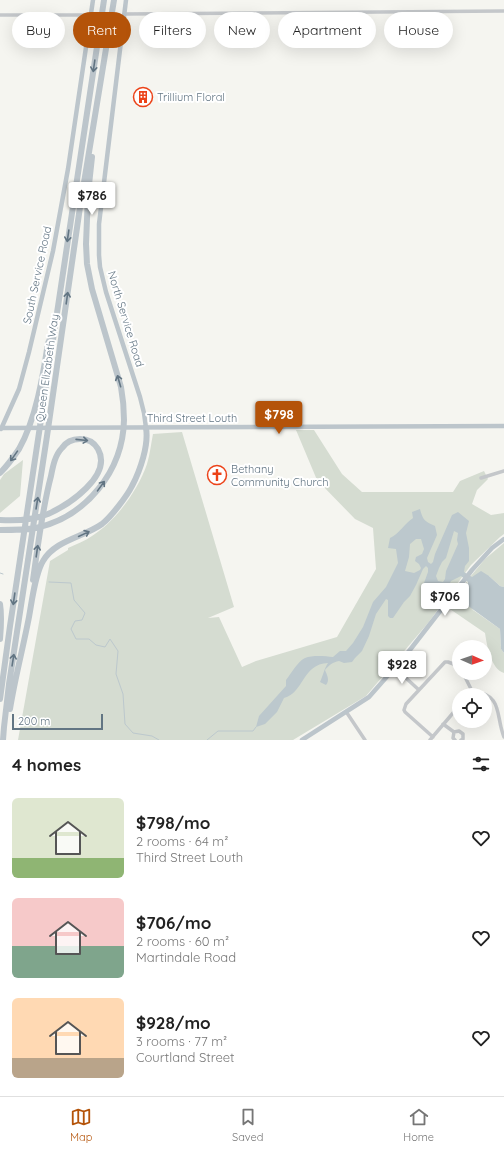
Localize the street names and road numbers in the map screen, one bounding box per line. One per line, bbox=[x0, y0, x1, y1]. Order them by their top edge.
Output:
street label: South Service Road bbox=[20, 225, 54, 325]
street label: North Service Road bbox=[105, 269, 147, 369]
street label: Queen Elizabeth Way bbox=[32, 313, 62, 423]
street label: Third Street Louth bbox=[147, 411, 237, 425]

